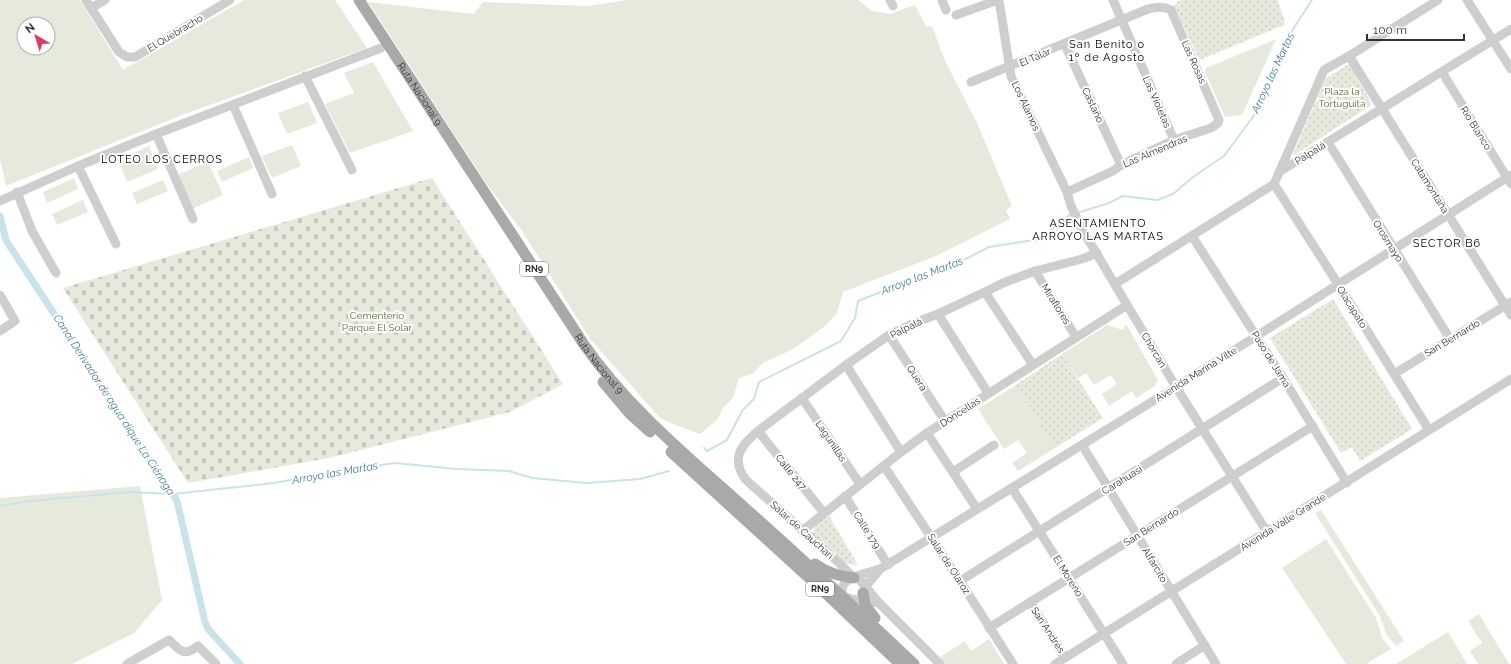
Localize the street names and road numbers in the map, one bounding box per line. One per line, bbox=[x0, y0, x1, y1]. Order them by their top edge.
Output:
street label: El Quebracho bbox=[145, 12, 205, 54]
street label: Las Rosas bbox=[1180, 39, 1208, 85]
street label: El Talar bbox=[1018, 45, 1053, 69]
street label: Ruta Nacional 9 bbox=[396, 60, 445, 127]
street label: Las Violetas bbox=[1141, 74, 1173, 130]
street label: Los Alamos bbox=[1010, 79, 1042, 133]
street label: Castaño bbox=[1080, 86, 1106, 124]
street label: Río Blanco bbox=[1458, 104, 1494, 152]
street label: Las Almendras bbox=[1121, 132, 1189, 169]
street label: Palpalá bbox=[1293, 139, 1327, 167]
street label: Catamontaña bbox=[1409, 157, 1451, 215]
street label: Orosmayo bbox=[1371, 218, 1405, 264]
road number: RN9 bbox=[520, 262, 548, 276]
street label: Miraflores bbox=[1039, 282, 1073, 326]
street label: Olacapato bbox=[1335, 284, 1369, 330]
street label: Palpalá bbox=[888, 316, 924, 340]
street label: San Bernardo bbox=[1422, 317, 1482, 359]
street label: Paso de Jama bbox=[1249, 329, 1293, 389]
street label: Chorcan bbox=[1139, 331, 1169, 370]
street label: Ruta Nacional 9 bbox=[573, 332, 626, 396]
street label: Avenida Marina Vilte bbox=[1153, 344, 1239, 404]
street label: Quera bbox=[905, 363, 929, 393]
street label: Doncellas bbox=[938, 395, 982, 429]
street label: Lagunillas bbox=[813, 418, 849, 464]
street label: Calle 247 bbox=[773, 452, 809, 492]
street label: Carahuasi bbox=[1100, 463, 1144, 497]
street label: Avenida Valle Grande bbox=[1238, 491, 1328, 553]
street label: Salar de Cauchari bbox=[768, 499, 836, 561]
street label: San Bernardo bbox=[1121, 506, 1181, 548]
street label: Calle 179 bbox=[851, 509, 883, 551]
street label: Salar de Olaroz bbox=[925, 532, 973, 596]
street label: Alfarcito bbox=[1140, 546, 1170, 584]
street label: El Moreno bbox=[1051, 553, 1085, 599]
road number: RN9 bbox=[806, 582, 834, 596]
street label: San Andrés bbox=[1029, 605, 1067, 655]

